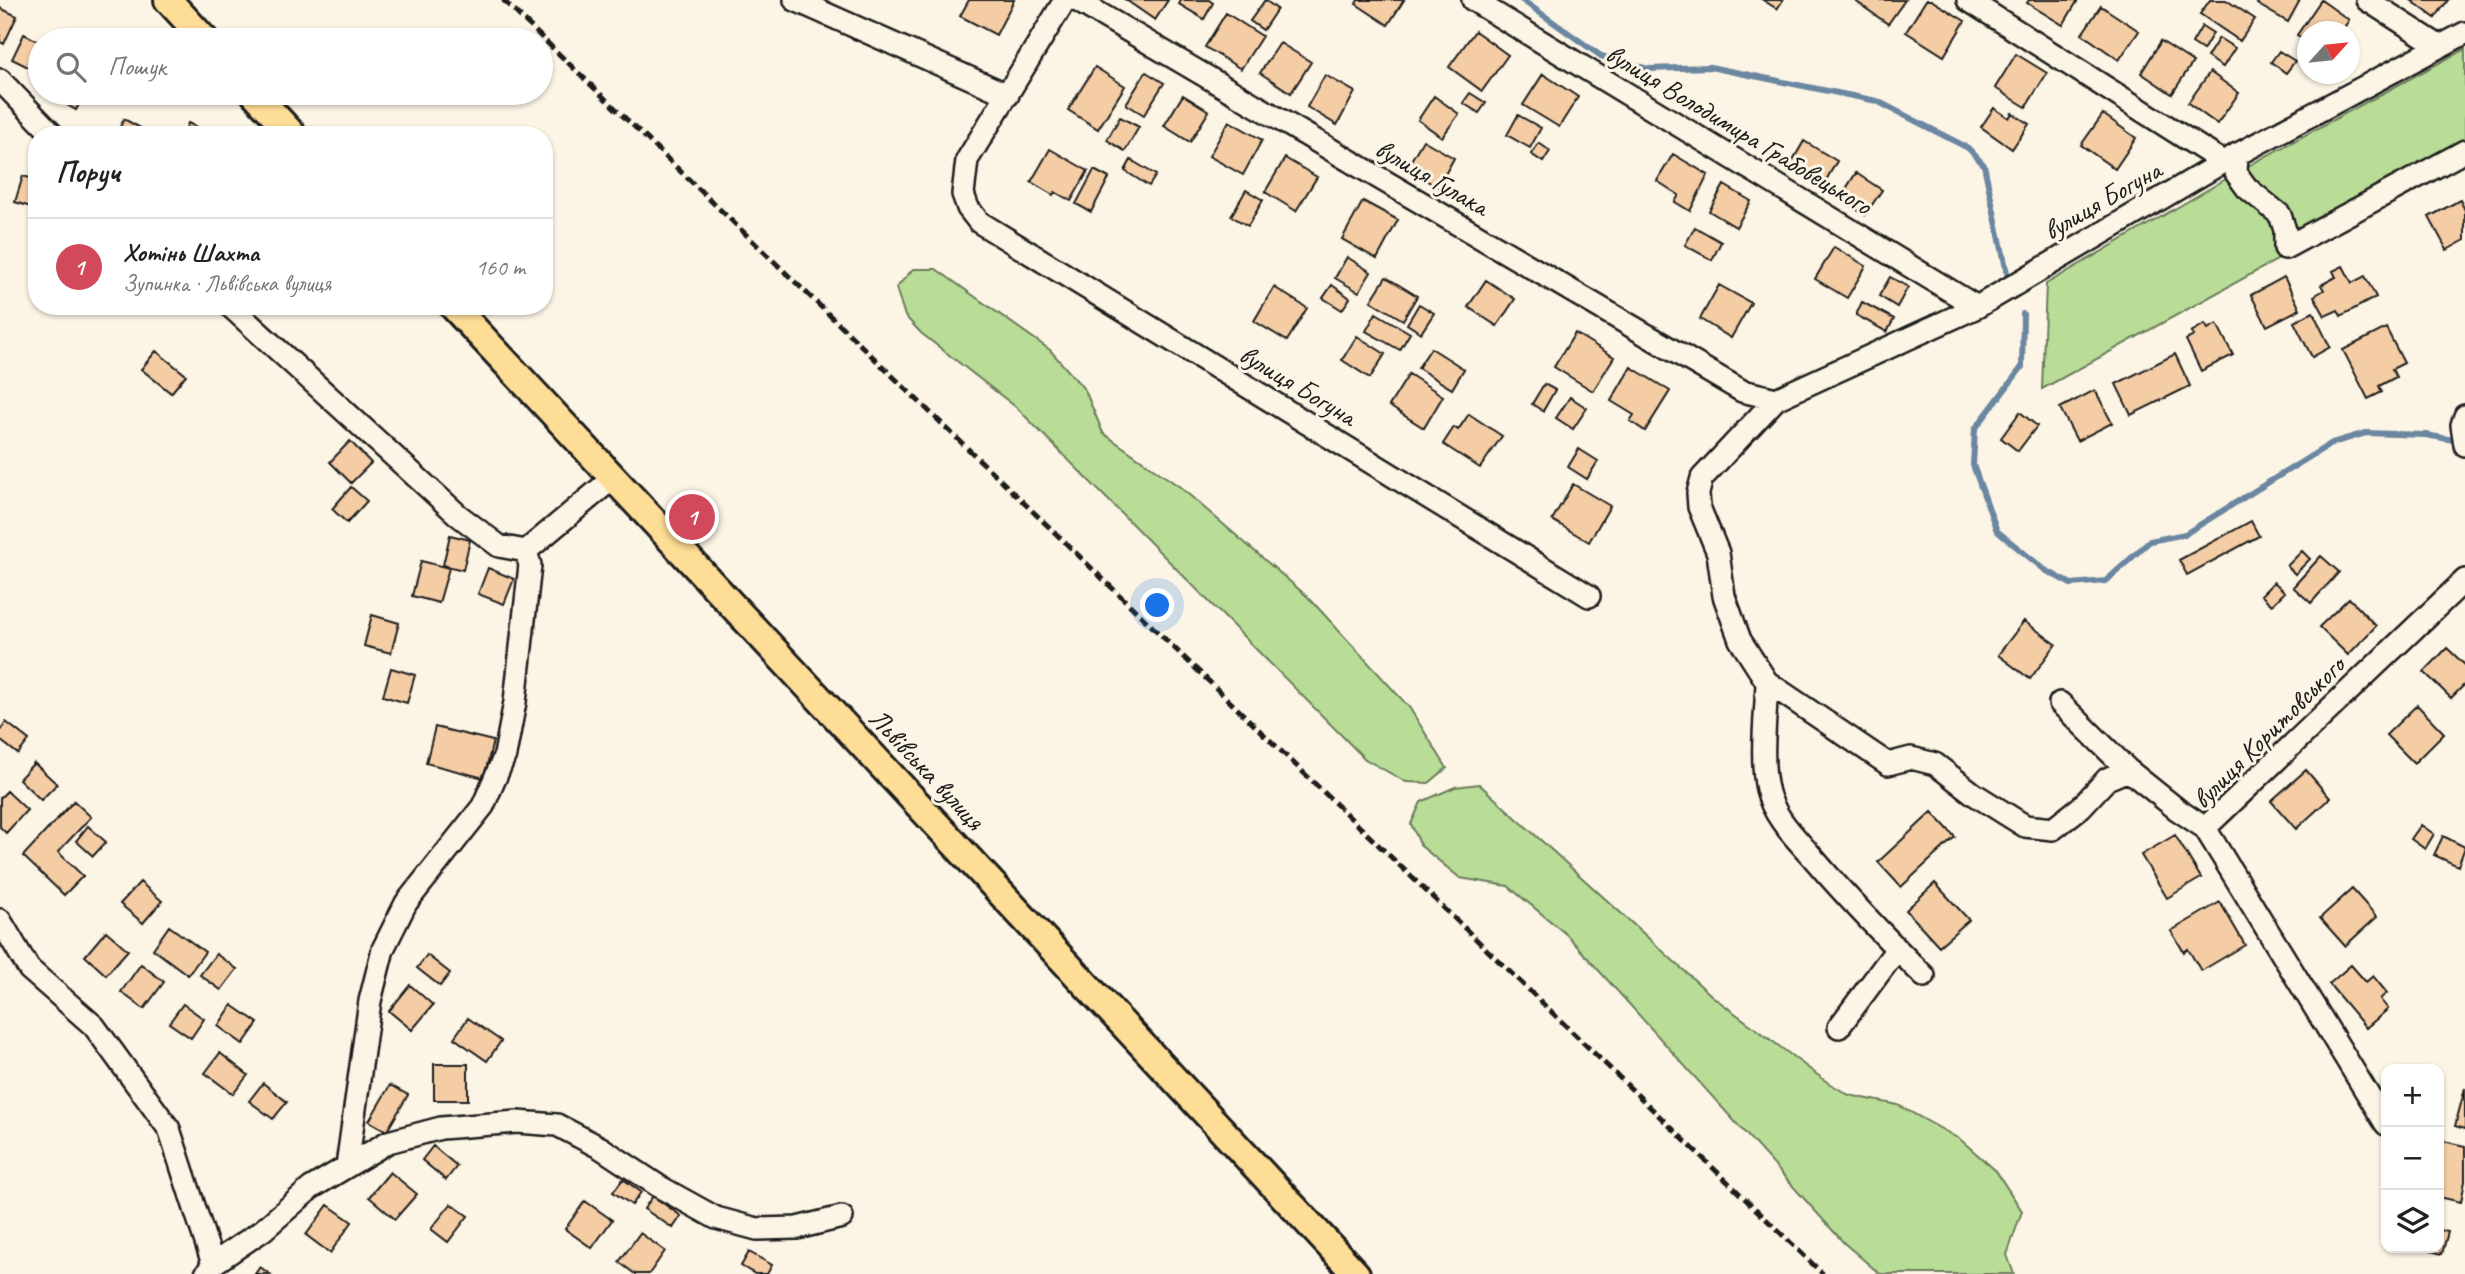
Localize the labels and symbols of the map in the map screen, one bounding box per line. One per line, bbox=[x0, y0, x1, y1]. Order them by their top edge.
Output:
north arrow bbox=[2297, 21, 2360, 84]
street label: вулиця Володимира Грабовецького bbox=[1600, 36, 1880, 223]
street label: вулиця Гулака bbox=[1369, 131, 1497, 225]
street label: вулиця Богуна bbox=[2037, 151, 2169, 248]
street label: вулиця Богуна bbox=[1233, 336, 1365, 435]
pin: 1 bbox=[669, 491, 715, 543]
your location bbox=[1140, 588, 1174, 622]
street label: вулиця Коритовського bbox=[2184, 646, 2354, 816]
street label: Львівська вулиця bbox=[862, 701, 993, 838]

